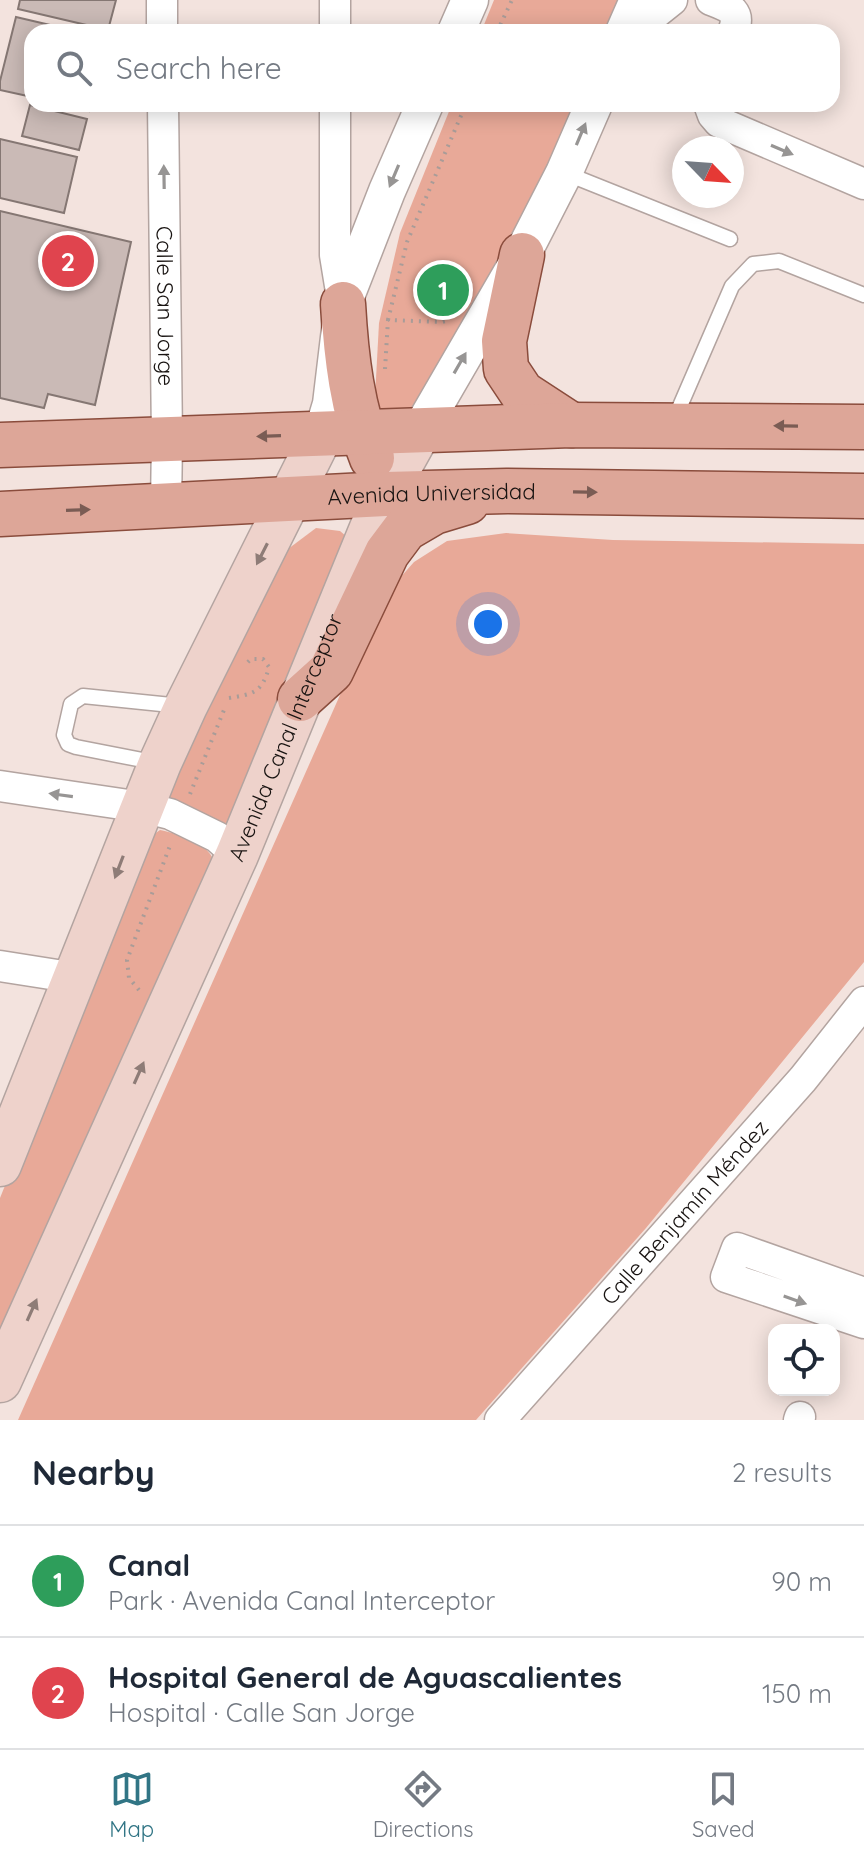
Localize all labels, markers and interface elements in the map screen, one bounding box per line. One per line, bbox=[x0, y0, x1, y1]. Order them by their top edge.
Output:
search box bbox=[24, 24, 840, 112]
icon: search bbox=[52, 46, 96, 90]
text: Search here bbox=[116, 49, 282, 87]
one-way arrow bbox=[575, 122, 588, 146]
north arrow bbox=[672, 136, 744, 208]
one-way arrow bbox=[770, 143, 794, 156]
one-way arrow bbox=[157, 164, 170, 189]
one-way arrow bbox=[388, 164, 401, 188]
street label: Calle San Jorge bbox=[150, 226, 180, 386]
pin: 2 bbox=[42, 231, 94, 291]
pin: 1 bbox=[417, 260, 469, 320]
one-way arrow bbox=[453, 352, 467, 375]
one-way arrow bbox=[773, 419, 798, 432]
one-way arrow bbox=[256, 429, 281, 442]
street label: Avenida Universidad bbox=[327, 477, 536, 511]
one-way arrow bbox=[573, 486, 598, 498]
one-way arrow bbox=[66, 504, 91, 517]
one-way arrow bbox=[256, 543, 269, 566]
your location bbox=[468, 604, 508, 644]
street label: Avenida Canal Interceptor bbox=[222, 609, 349, 865]
one-way arrow bbox=[48, 788, 73, 801]
one-way arrow bbox=[112, 855, 125, 879]
one-way arrow bbox=[132, 1062, 145, 1085]
street label: Calle Benjamín Méndez bbox=[595, 1114, 774, 1310]
one-way arrow bbox=[783, 1294, 807, 1306]
one-way arrow bbox=[25, 1299, 39, 1322]
map controls bbox=[768, 1324, 840, 1396]
button: locate bbox=[768, 1324, 840, 1396]
text: Nearby bbox=[32, 1451, 155, 1494]
text: 2 results bbox=[732, 1456, 832, 1489]
text: Canal bbox=[108, 1546, 190, 1584]
text: 1 bbox=[53, 1565, 63, 1598]
text: 90 m bbox=[771, 1565, 832, 1598]
text: Park · Avenida Canal Interceptor bbox=[108, 1584, 495, 1617]
text: Hospital General de Aguascalientes bbox=[108, 1658, 622, 1696]
text: 2 bbox=[51, 1677, 65, 1710]
text: 150 m bbox=[762, 1677, 832, 1710]
text: Hospital · Calle San Jorge bbox=[108, 1696, 415, 1729]
tab: Map bbox=[109, 1767, 154, 1843]
tab: Directions bbox=[373, 1767, 473, 1843]
tab: Saved bbox=[692, 1767, 755, 1843]

